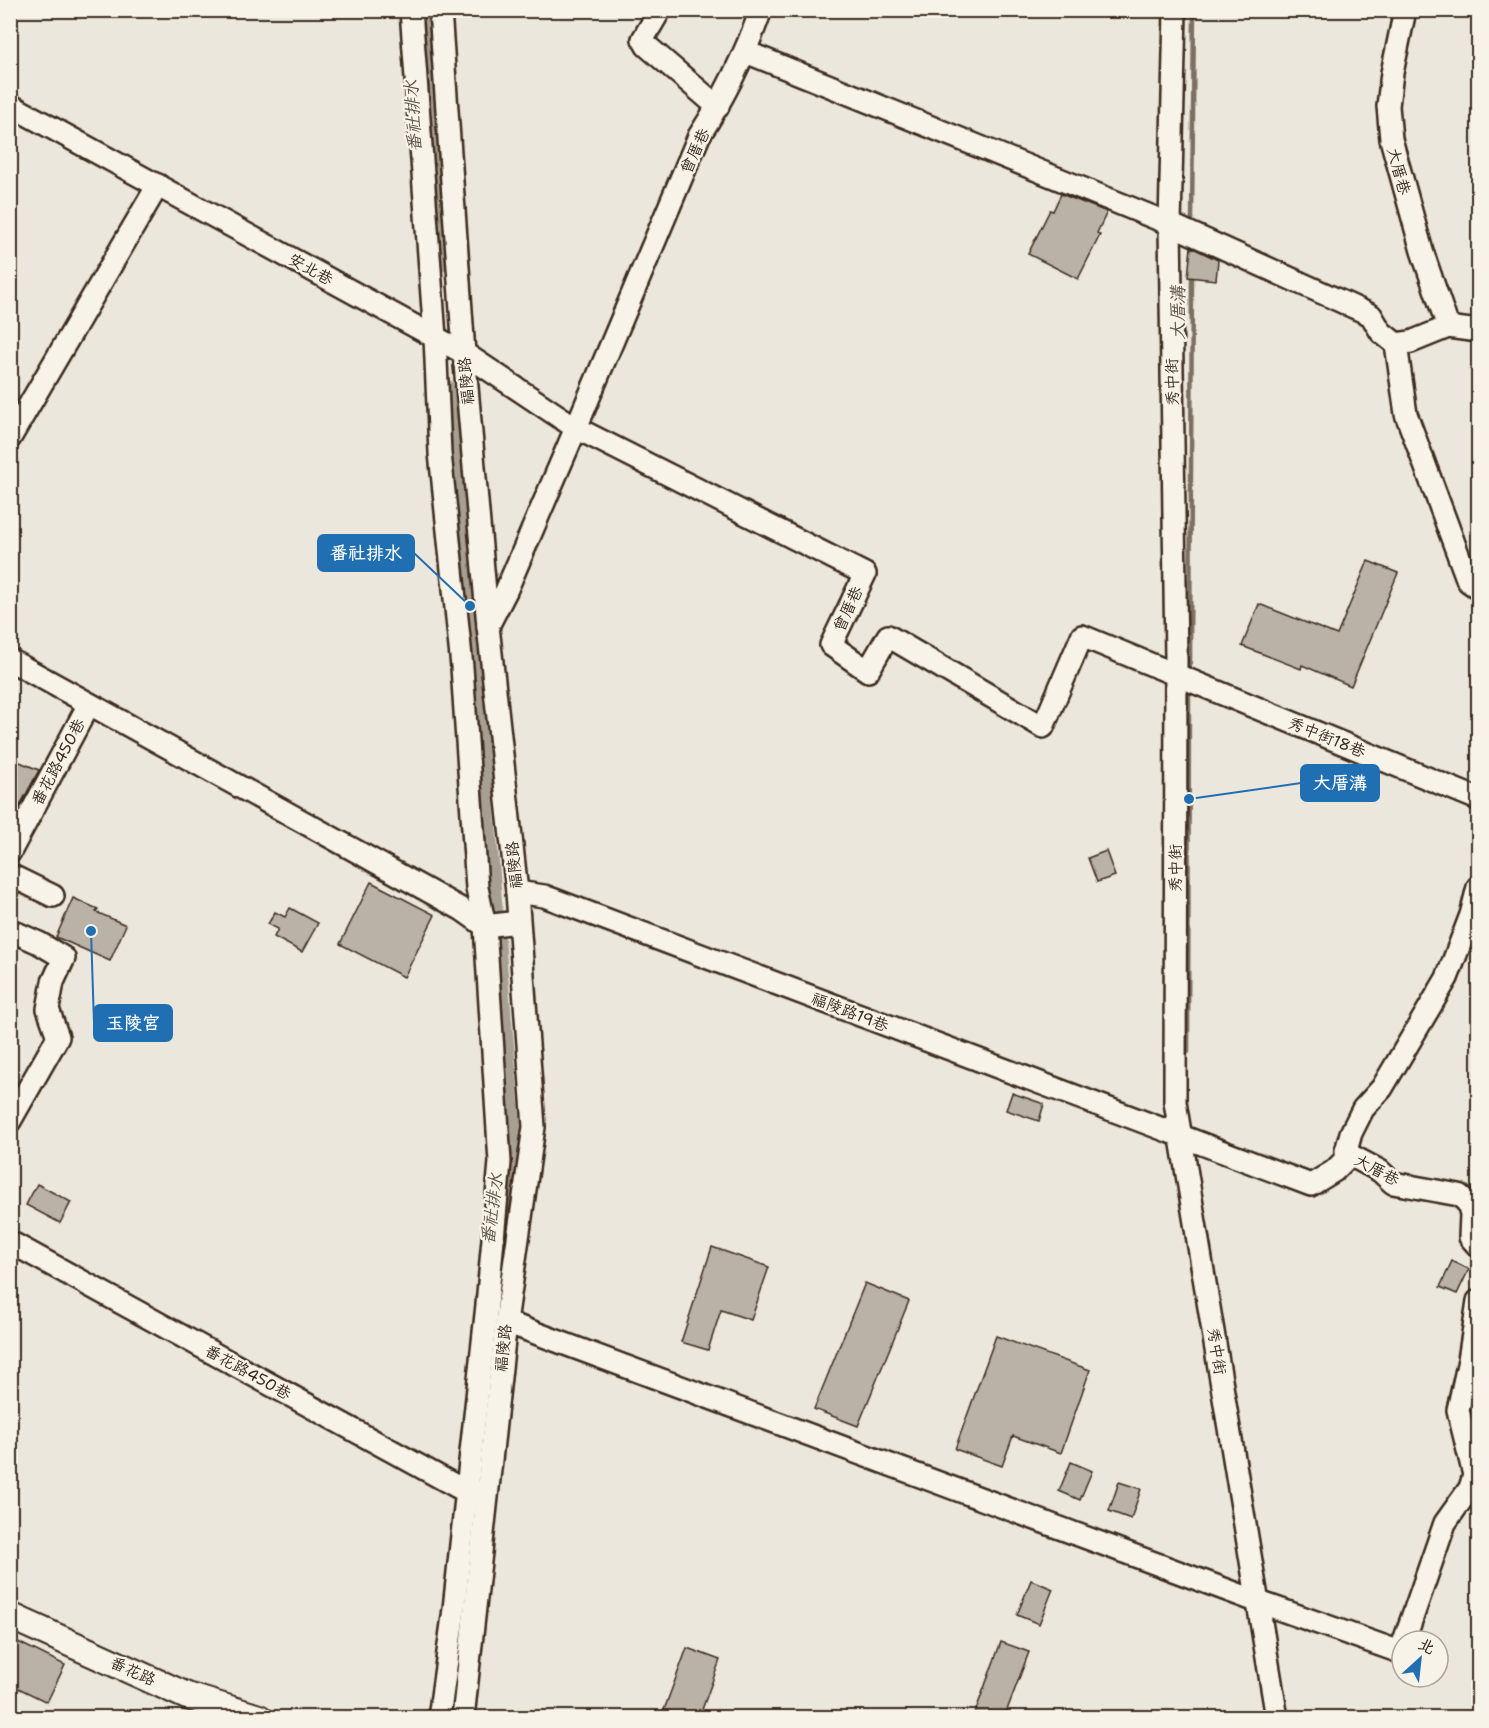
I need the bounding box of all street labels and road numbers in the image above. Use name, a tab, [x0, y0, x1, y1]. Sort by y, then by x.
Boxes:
street label: 曾厝巷	[675, 125, 715, 177]
street label: 大厝巷	[1383, 145, 1415, 197]
street label: 安北巷	[285, 248, 337, 290]
street label: 福陵路	[453, 356, 479, 406]
street label: 秀中街	[1161, 358, 1183, 406]
street label: 曾厝巷	[828, 583, 868, 635]
street label: 秀中街18巷	[1285, 712, 1369, 762]
street label: 番花路450巷	[26, 715, 90, 809]
street label: 福陵路	[501, 840, 527, 890]
street label: 秀中街	[1165, 844, 1186, 892]
street label: 福陵路19巷	[808, 988, 892, 1036]
street label: 大厝巷	[1351, 1149, 1403, 1191]
street label: 福陵路	[490, 1323, 516, 1373]
street label: 秀中街	[1203, 1326, 1231, 1376]
street label: 番花路450巷	[201, 1340, 295, 1404]
street label: 番花路	[107, 1652, 159, 1690]

